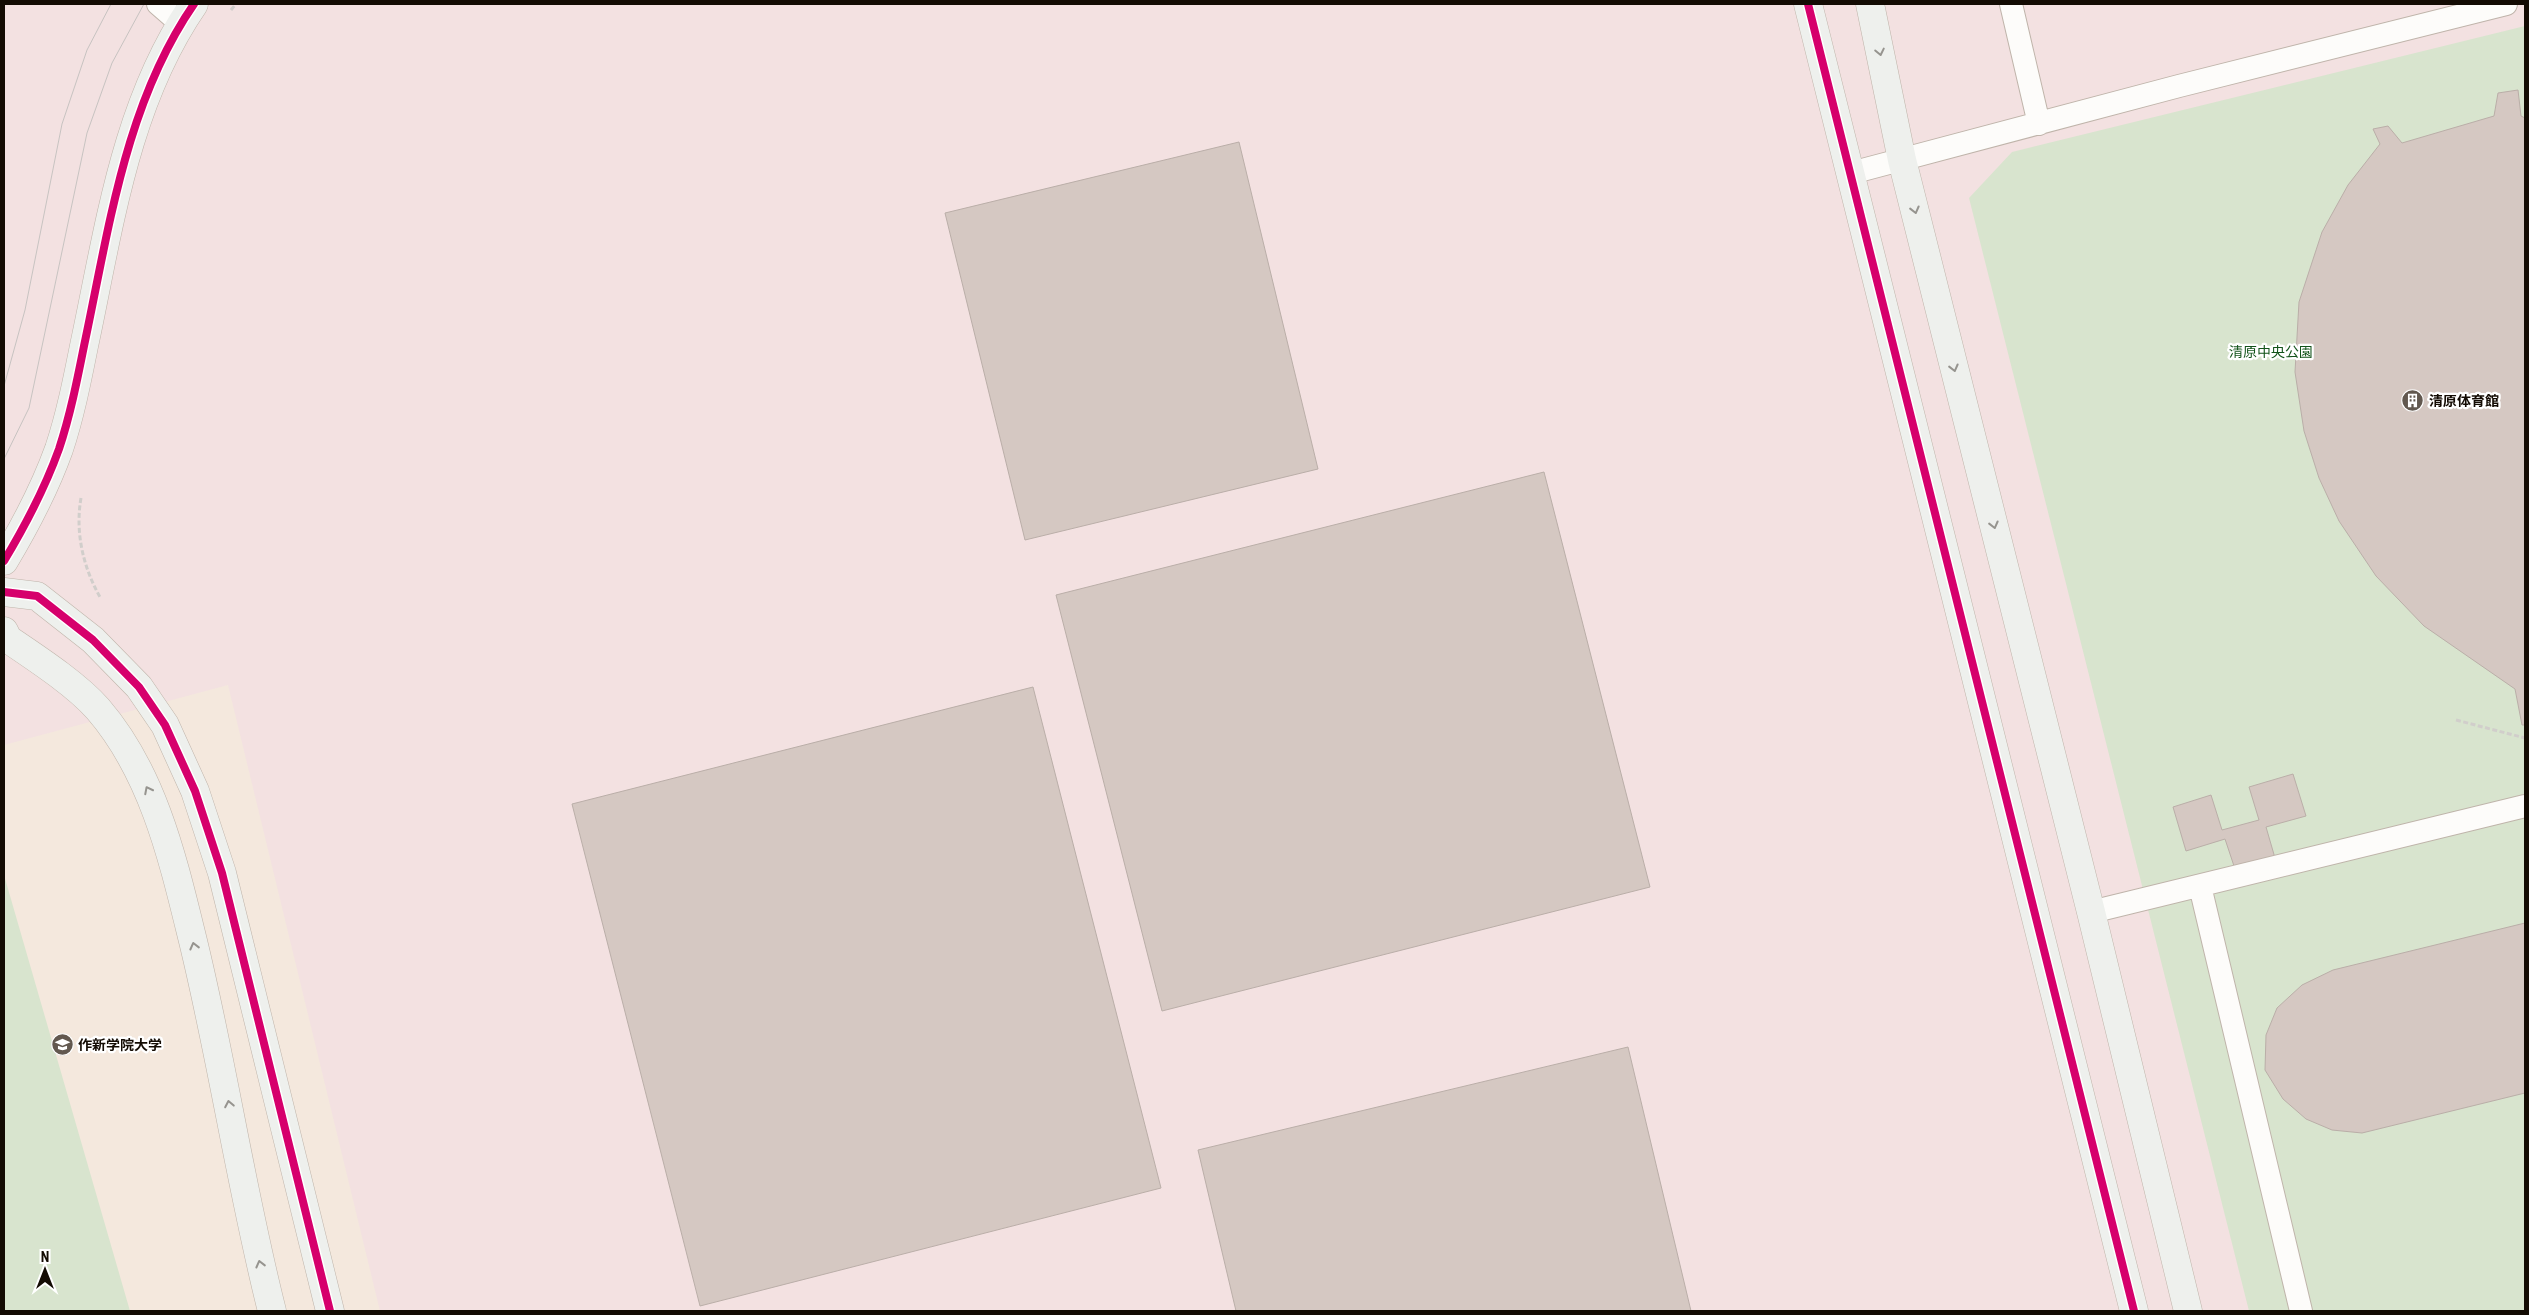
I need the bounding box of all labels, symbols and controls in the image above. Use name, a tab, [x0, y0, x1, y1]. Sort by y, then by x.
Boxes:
one-way arrow	[1874, 47, 1885, 56]
one-way arrow	[1909, 206, 1920, 215]
park label: 清原中央公園	[2229, 344, 2313, 360]
one-way arrow	[1948, 363, 1959, 372]
building icon: 清原体育館	[2401, 389, 2425, 413]
place label: 清原体育館	[2429, 393, 2499, 409]
one-way arrow	[1988, 521, 1999, 530]
one-way arrow	[144, 787, 154, 796]
one-way arrow	[189, 941, 200, 950]
school or university icon: 作新学院大学	[50, 1033, 74, 1057]
place label: 作新学院大学	[78, 1037, 162, 1053]
one-way arrow	[224, 1100, 234, 1109]
north arrow	[20, 1245, 70, 1295]
text: N	[41, 1249, 49, 1265]
one-way arrow	[255, 1259, 266, 1268]

